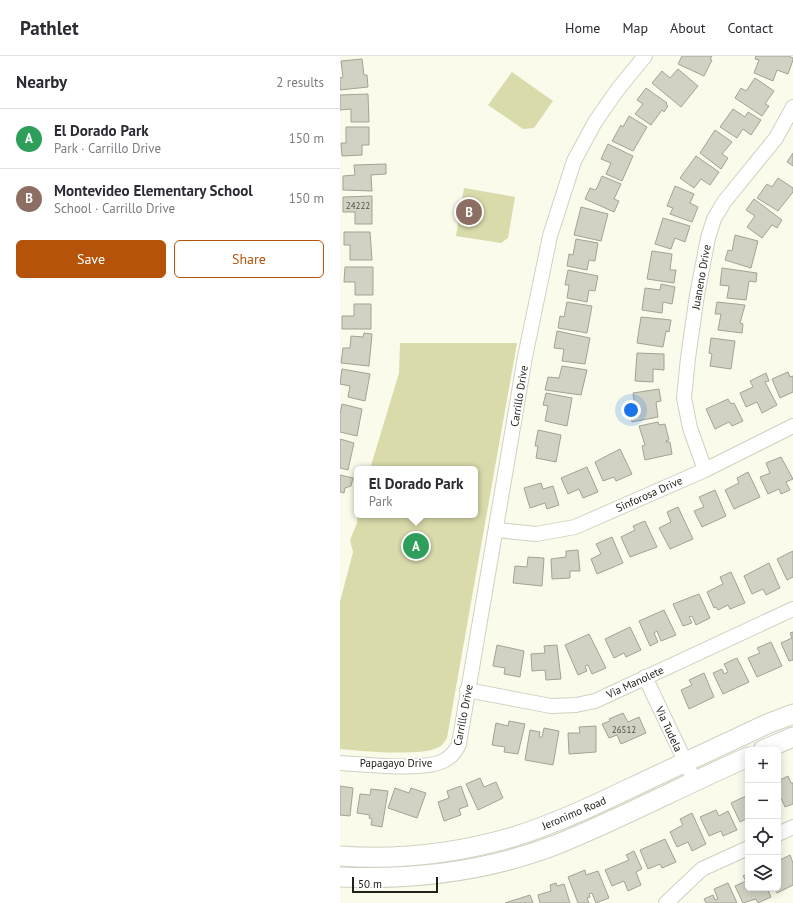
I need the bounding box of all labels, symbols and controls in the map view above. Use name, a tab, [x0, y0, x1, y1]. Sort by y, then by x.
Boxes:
text: Pathlet	[20, 16, 79, 40]
text: Home	[565, 19, 600, 37]
text: Map	[622, 19, 648, 37]
text: About	[670, 19, 706, 37]
text: Contact	[728, 19, 773, 37]
text: Nearby	[16, 71, 67, 93]
text: 2 results	[276, 74, 324, 91]
text: El Dorado Park	[54, 121, 149, 140]
text: A	[25, 130, 33, 147]
text: 150 m	[289, 130, 324, 147]
text: Park · Carrillo Drive	[54, 140, 161, 157]
text: Montevideo Elementary School	[54, 181, 253, 200]
text: B	[25, 190, 33, 207]
text: 150 m	[289, 190, 324, 207]
pin: B	[456, 197, 482, 227]
text: School · Carrillo Drive	[54, 200, 175, 217]
house number: 24222	[346, 200, 370, 211]
button: Save	[16, 240, 166, 278]
button: Share	[174, 240, 324, 278]
street label: Juaneno Drive	[688, 243, 714, 312]
street label: Carrillo Drive	[507, 364, 531, 428]
your location	[621, 400, 641, 420]
popup	[354, 466, 478, 518]
street label: Sinforosa Drive	[614, 473, 685, 515]
text: El Dorado Park	[369, 474, 463, 493]
text: Park	[369, 493, 393, 510]
pin: A	[403, 531, 429, 561]
street label: Via Manolete	[603, 662, 666, 702]
street label: Carrillo Drive	[450, 683, 476, 747]
street label: Via Tudela	[652, 703, 686, 754]
house number: 26512	[612, 724, 636, 735]
map controls	[745, 747, 781, 891]
button: +	[745, 747, 781, 783]
street label: Papagayo Drive	[360, 756, 433, 770]
button: −	[745, 783, 781, 819]
street label: Jeronimo Road	[539, 793, 608, 833]
button: locate	[745, 819, 781, 855]
button: layers	[745, 855, 781, 891]
scale bar	[352, 875, 438, 894]
text: 50 m	[358, 877, 382, 891]

